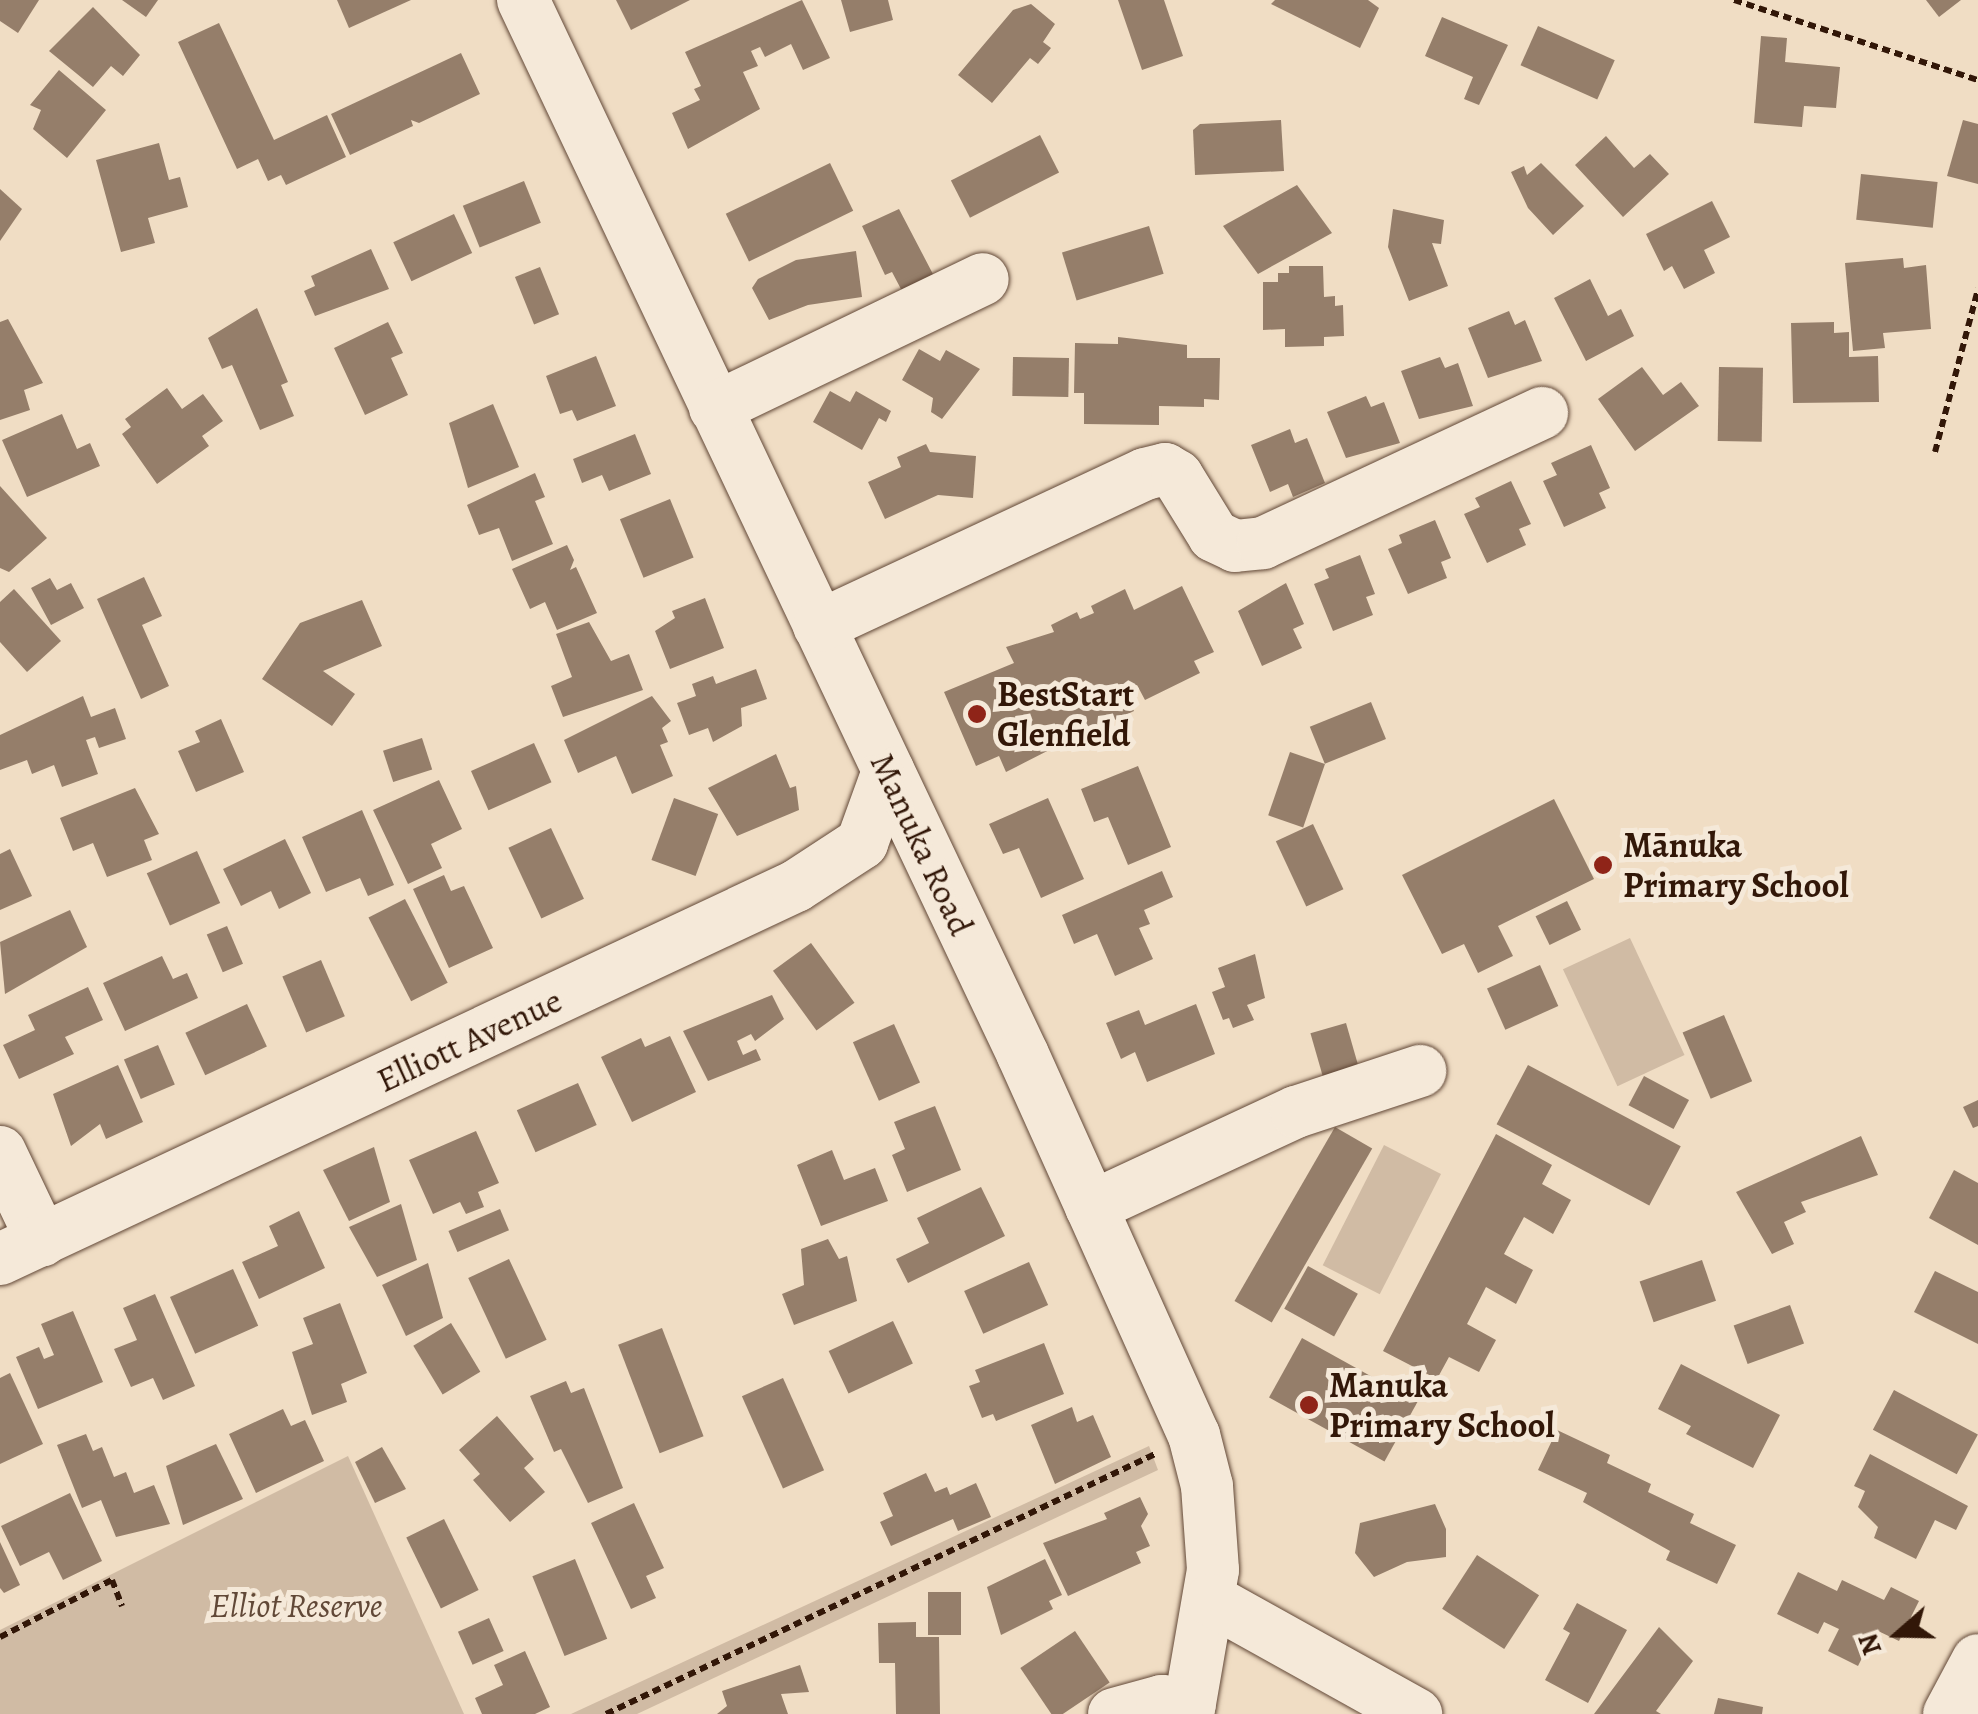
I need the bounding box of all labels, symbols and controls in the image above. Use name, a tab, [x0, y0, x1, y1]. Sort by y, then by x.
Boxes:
place label: BestStart Glenfield	[997, 673, 1134, 755]
marker: BestStart Glenfield	[966, 703, 988, 725]
street label: Manuka Road	[861, 746, 983, 942]
place label: Mānuka Primary School	[1623, 824, 1849, 906]
marker: Mānuka Primary School	[1592, 854, 1614, 876]
street label: Elliott Avenue	[370, 979, 568, 1101]
place label: Manuka Primary School	[1329, 1364, 1555, 1446]
marker: Manuka Primary School	[1298, 1394, 1320, 1416]
park label: Elliot Reserve	[210, 1584, 382, 1626]
north arrow	[1848, 1584, 1948, 1684]
text: N	[1848, 1628, 1891, 1660]

